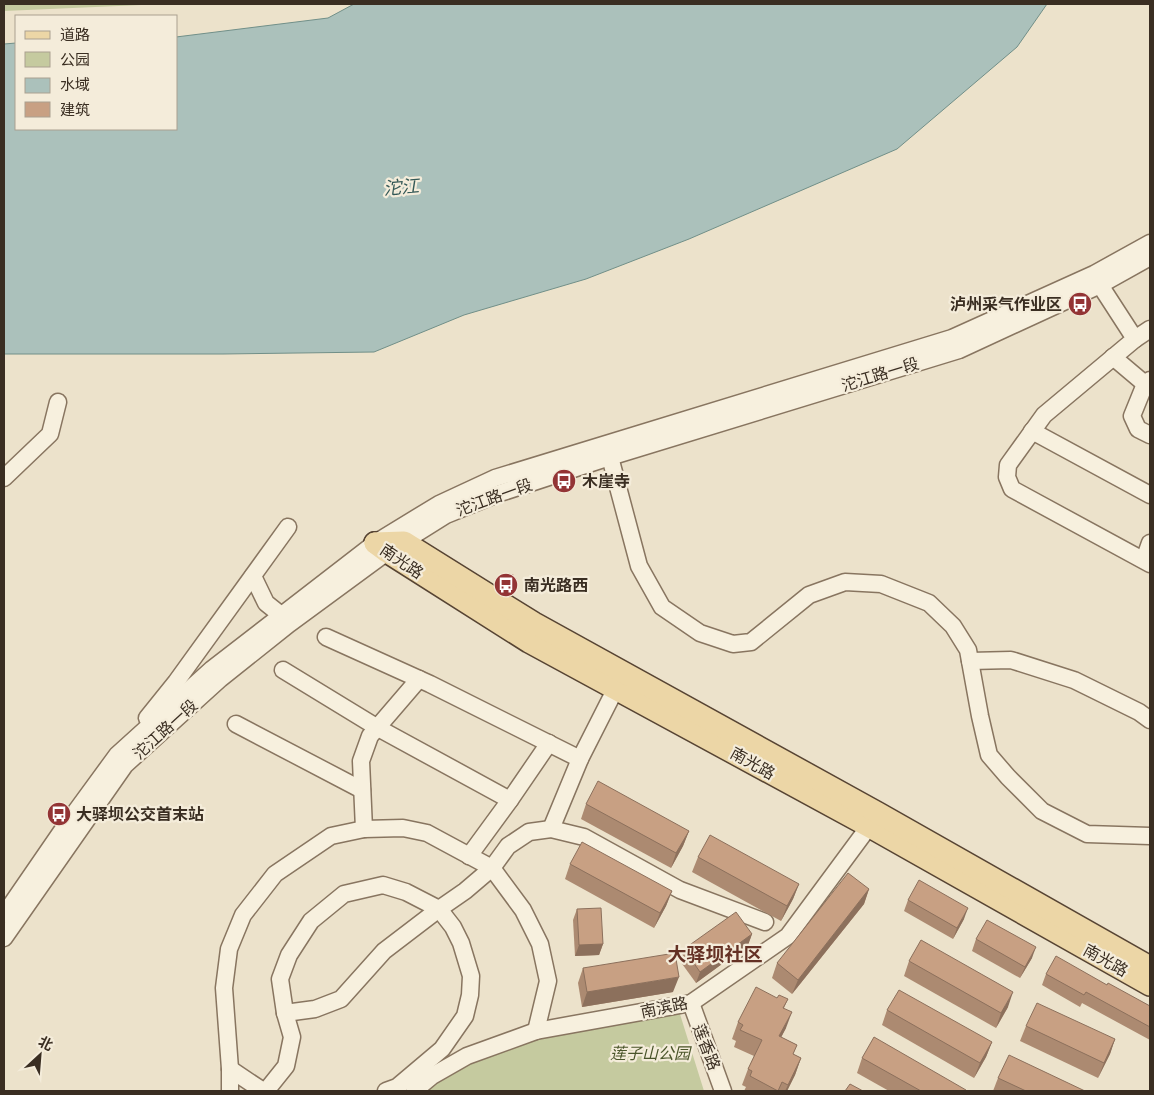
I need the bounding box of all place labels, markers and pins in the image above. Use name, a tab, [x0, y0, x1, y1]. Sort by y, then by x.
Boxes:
bus stop icon: 泸州采气作业区	[1067, 291, 1093, 317]
place label: 泸州采气作业区	[950, 294, 1062, 314]
bus stop icon: 木崖寺	[551, 468, 577, 494]
place label: 木崖寺	[582, 471, 630, 491]
bus stop icon: 南光路西	[493, 572, 519, 598]
place label: 南光路西	[524, 575, 588, 595]
bus stop icon: 大驿坝公交首末站	[46, 801, 72, 827]
place label: 大驿坝公交首末站	[76, 804, 204, 824]

